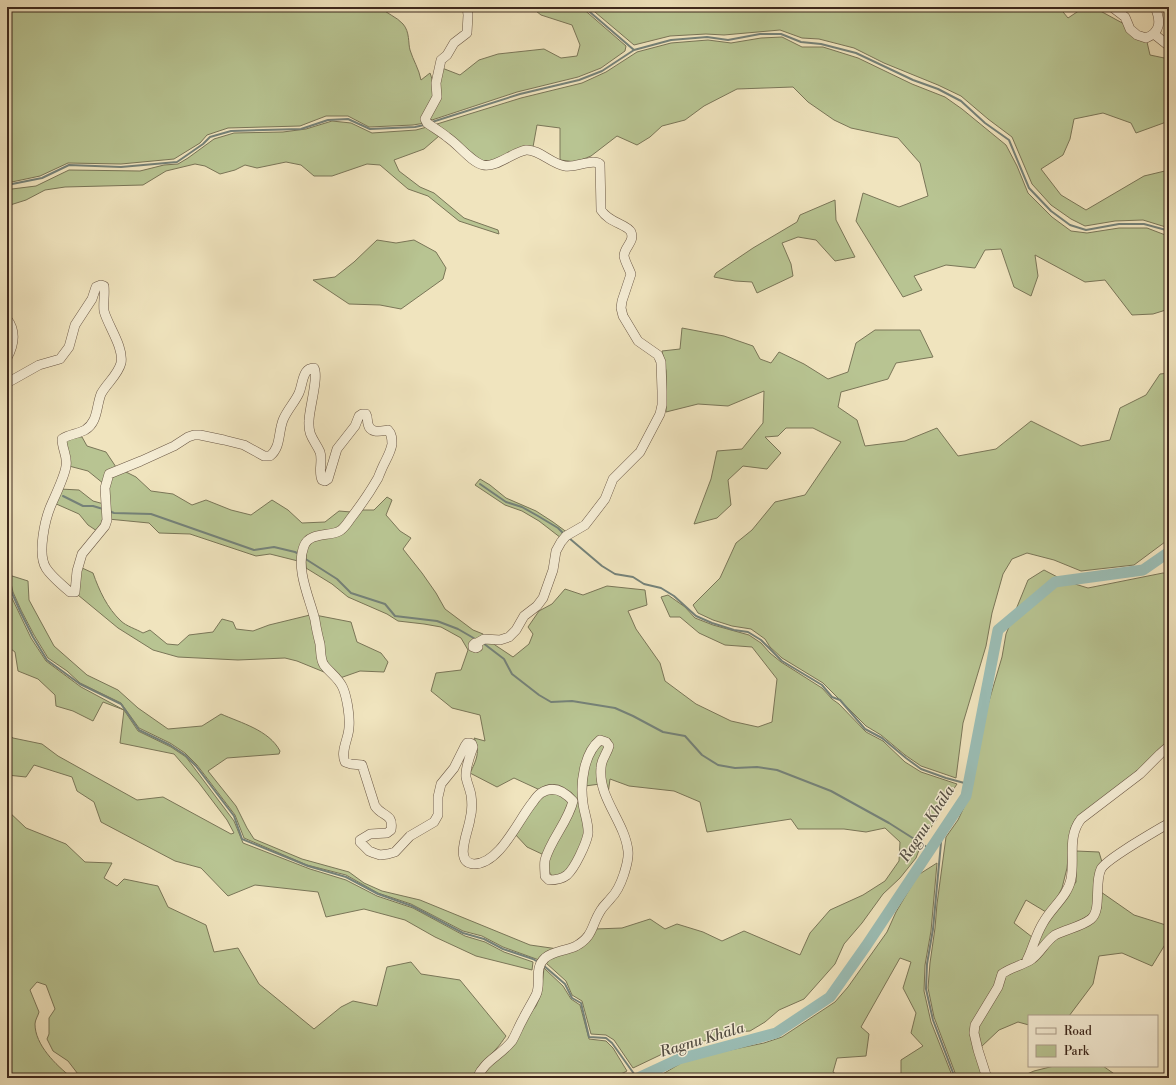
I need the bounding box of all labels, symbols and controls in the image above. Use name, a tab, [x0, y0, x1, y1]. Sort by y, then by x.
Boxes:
water label: Ragnu Khāla	[895, 782, 959, 867]
legend	[1028, 1015, 1158, 1067]
water label: Ragnu Khāla	[656, 1018, 747, 1062]
text: Road	[1064, 1024, 1092, 1039]
text: Park	[1064, 1044, 1090, 1059]

